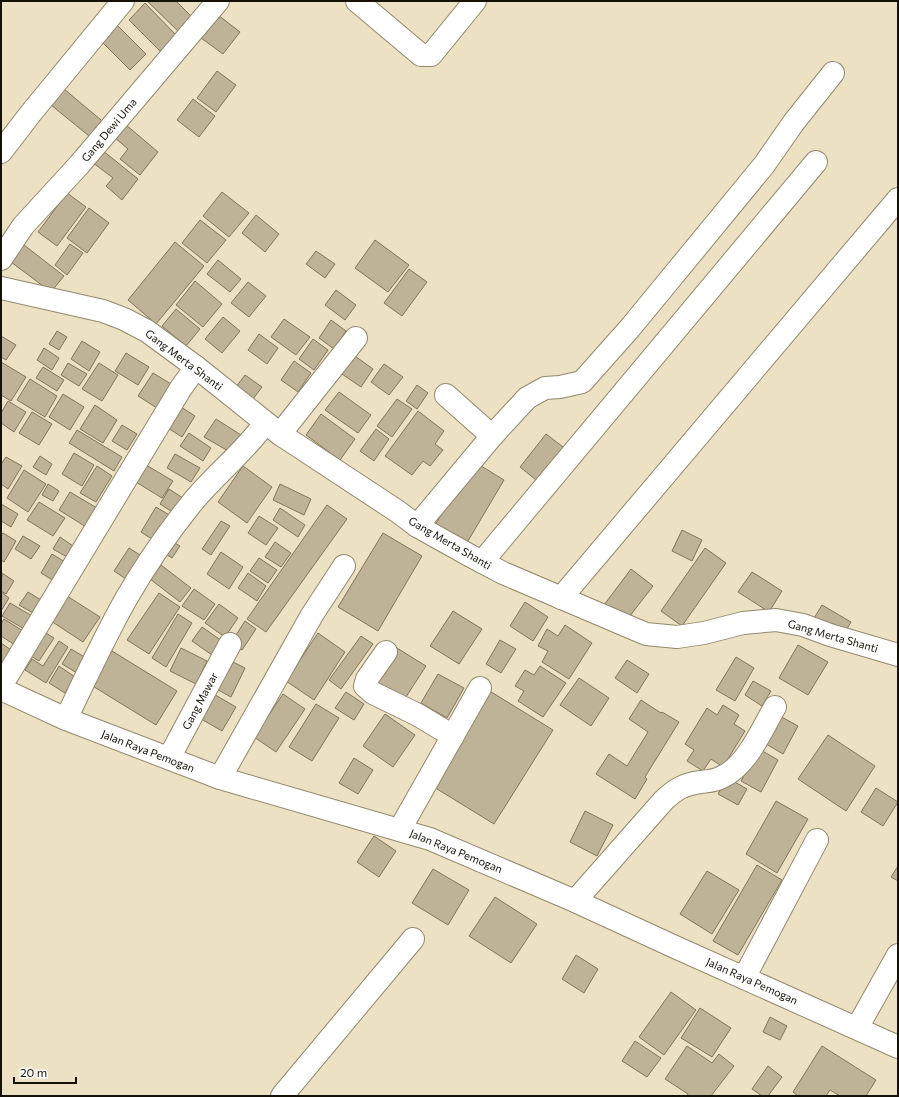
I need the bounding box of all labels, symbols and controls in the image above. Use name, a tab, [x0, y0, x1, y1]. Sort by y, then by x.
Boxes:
street label: Gang Dewi Uma	[78, 95, 139, 164]
street label: Gang Merta Shanti	[143, 326, 226, 393]
street label: Gang Merta Shanti	[407, 514, 494, 572]
street label: Gang Merta Shanti	[786, 616, 880, 655]
street label: Gang Mawar	[179, 669, 220, 732]
street label: Jalan Raya Pemogan	[99, 727, 197, 775]
street label: Jalan Raya Pemogan	[408, 826, 504, 876]
street label: Jalan Raya Pemogan	[704, 954, 800, 1008]
scale bar	[14, 1059, 76, 1085]
text: 20 m	[20, 1065, 47, 1079]

